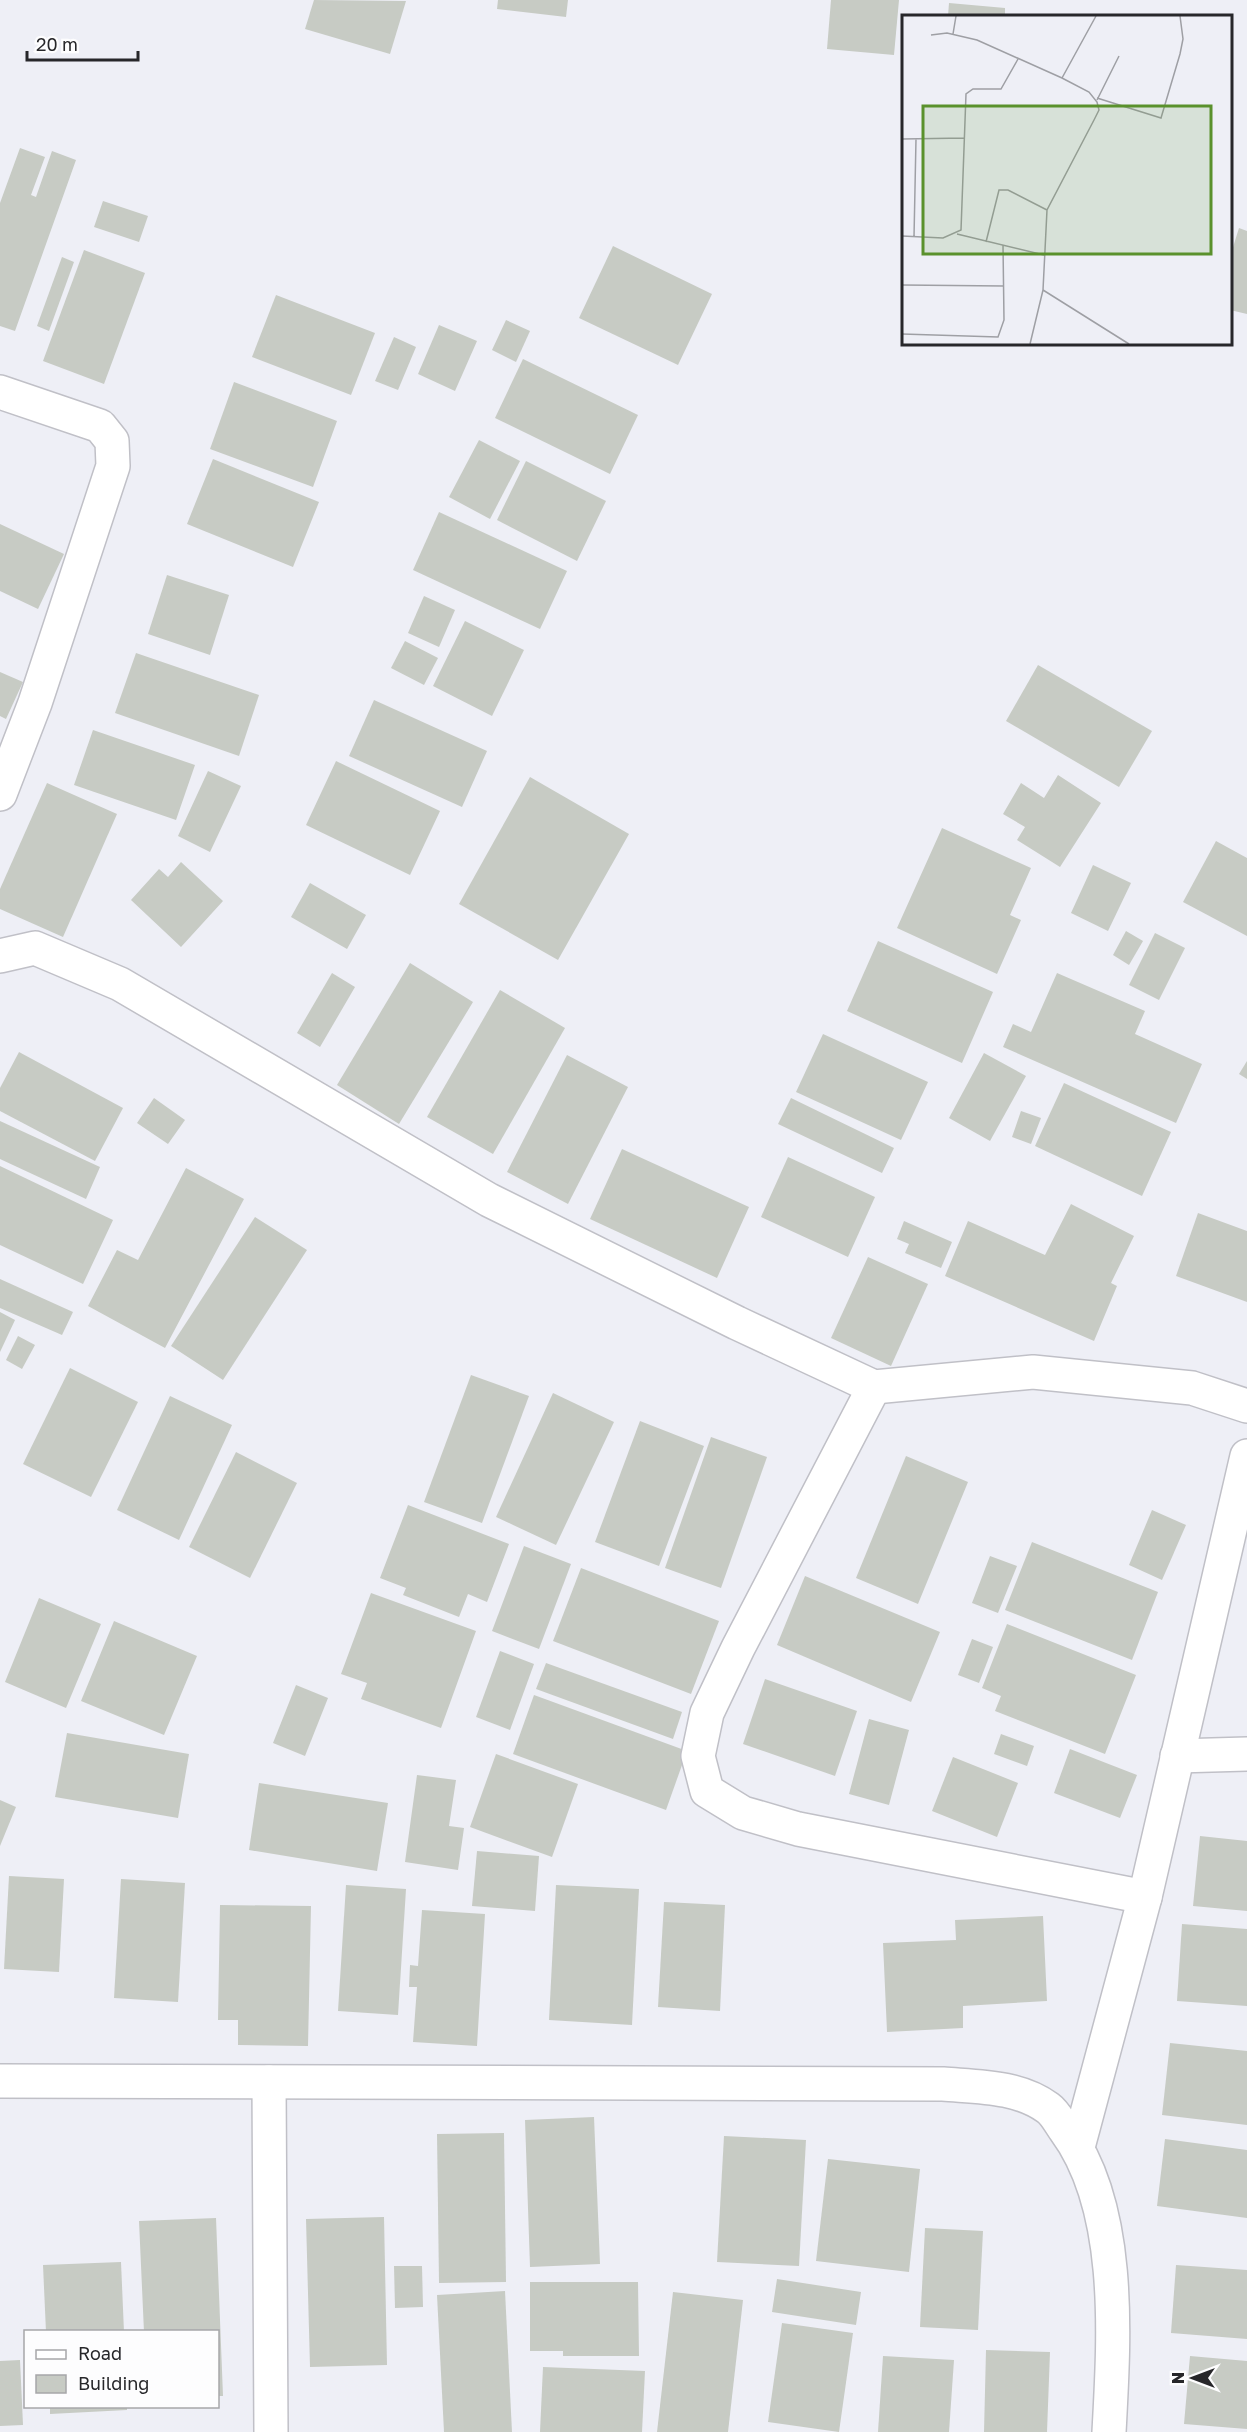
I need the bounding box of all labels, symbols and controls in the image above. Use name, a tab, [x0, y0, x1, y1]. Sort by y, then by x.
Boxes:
inset map	[902, 15, 1232, 345]
scale bar	[27, 24, 138, 62]
text: 20 m	[36, 33, 78, 55]
legend	[24, 2330, 219, 2408]
text: Road	[78, 2342, 122, 2364]
north arrow	[1163, 2348, 1223, 2408]
text: Building	[78, 2372, 149, 2394]
text: N	[1168, 2372, 1188, 2384]

